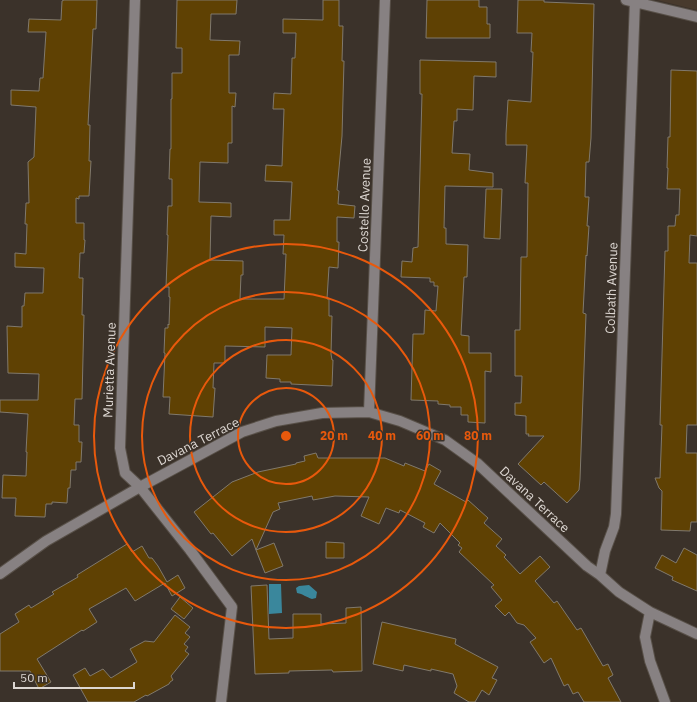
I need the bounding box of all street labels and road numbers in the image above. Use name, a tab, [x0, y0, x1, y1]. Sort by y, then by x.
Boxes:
street label: Costello Avenue	[354, 158, 375, 252]
street label: Colbath Avenue	[601, 242, 622, 334]
street label: Murietta Avenue	[99, 322, 120, 418]
street label: Davana Terrace	[154, 413, 242, 469]
street label: Davana Terrace	[496, 462, 573, 536]

